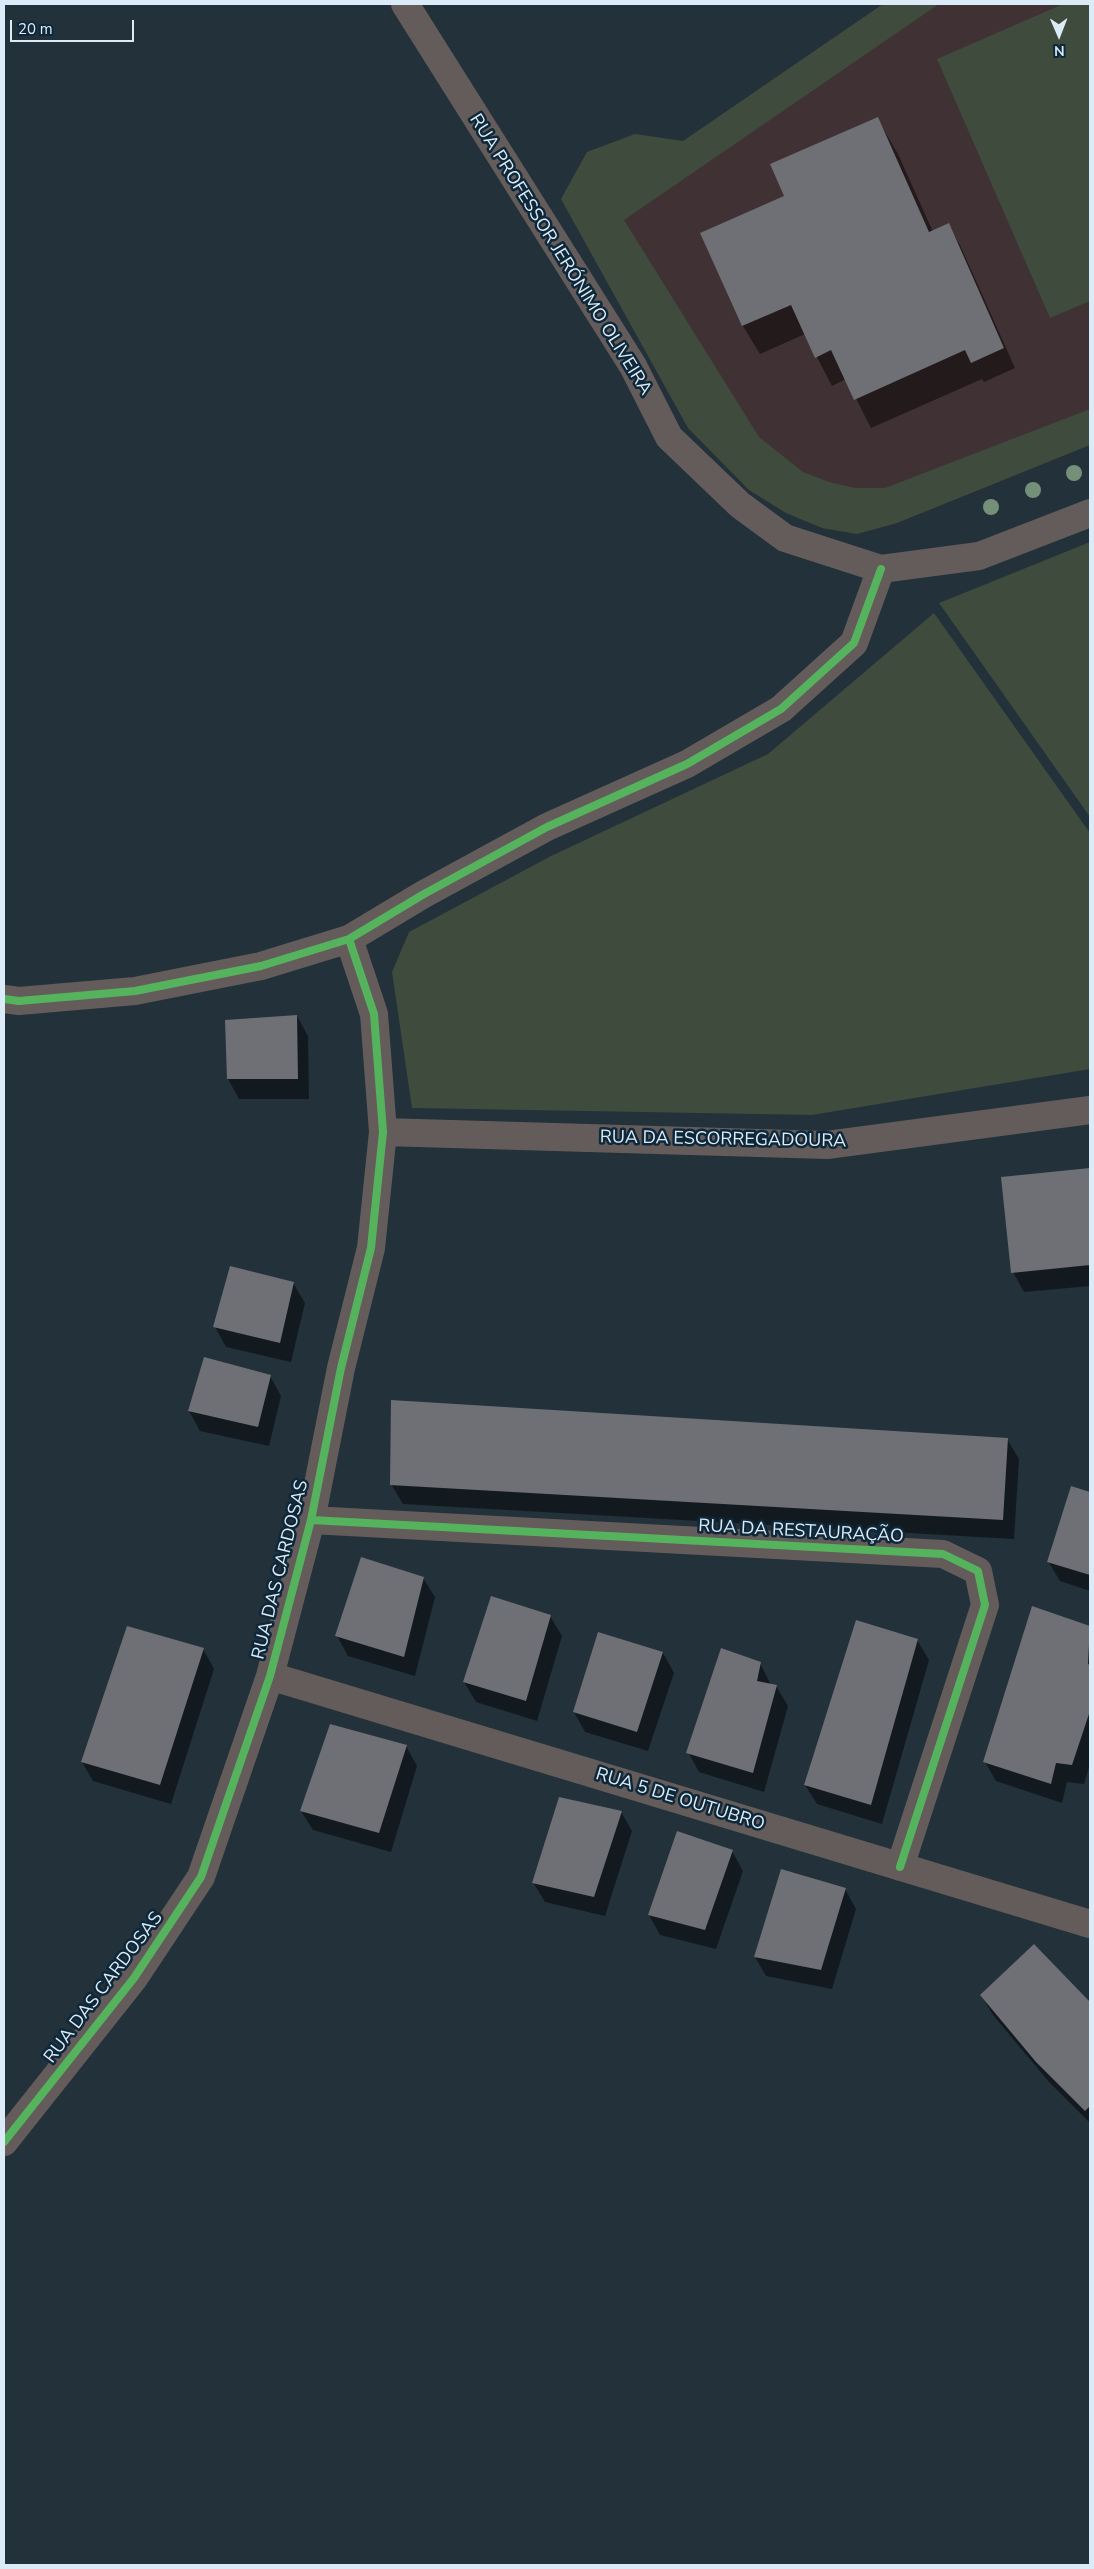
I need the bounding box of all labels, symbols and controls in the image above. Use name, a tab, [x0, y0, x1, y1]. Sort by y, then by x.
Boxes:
scale bar	[12, 10, 136, 42]
north arrow	[1034, 10, 1084, 60]
text: 20 m	[18, 19, 53, 39]
text: N	[1054, 41, 1065, 60]
street label: RUA PROFESSOR JERÓNIMO OLIVEIRA	[464, 111, 656, 399]
street label: RUA DA ESCORREGADOURA	[600, 1127, 846, 1153]
street label: RUA DAS CARDOSAS	[248, 1478, 314, 1662]
street label: RUA DA RESTAURAÇÃO	[698, 1516, 904, 1548]
street label: RUA 5 DE OUTUBRO	[593, 1764, 767, 1836]
street label: RUA DAS CARDOSAS	[40, 1908, 168, 2068]

